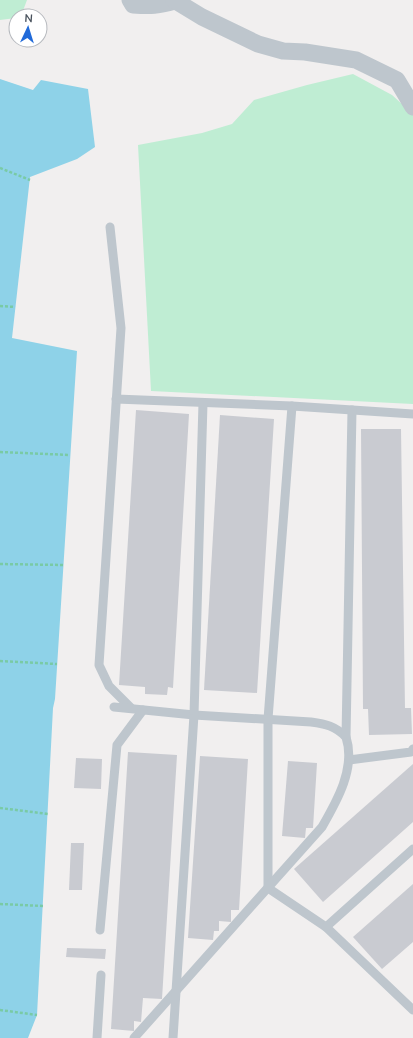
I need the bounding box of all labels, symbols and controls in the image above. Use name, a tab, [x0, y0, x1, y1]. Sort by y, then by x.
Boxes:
north arrow	[8, 8, 48, 48]
text: N	[24, 11, 33, 25]

